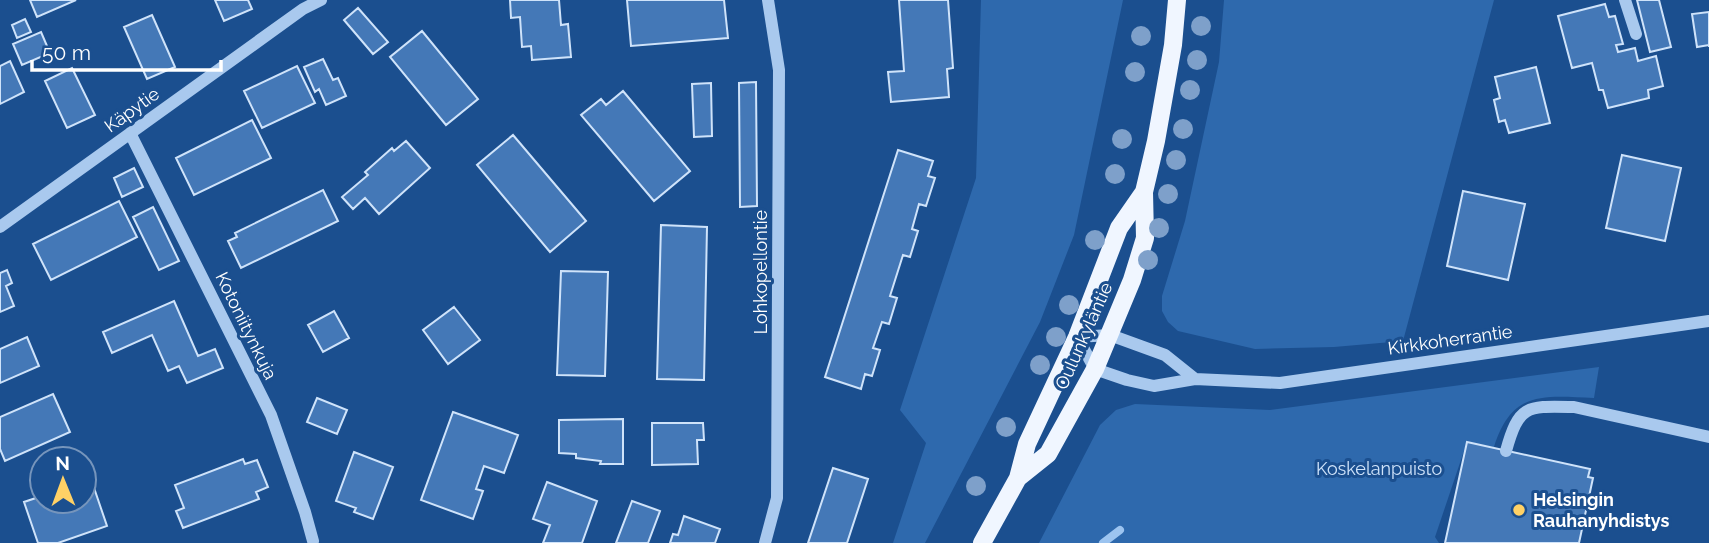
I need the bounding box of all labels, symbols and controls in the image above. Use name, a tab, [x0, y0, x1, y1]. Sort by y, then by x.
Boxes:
scale bar	[32, 28, 220, 72]
text: 50 m	[42, 40, 91, 65]
street label: Käpytie	[100, 82, 163, 136]
street label: Lohkopellontie	[750, 209, 771, 334]
street label: Kotoniitynkuja	[211, 269, 282, 383]
street label: Oulunkyläntie	[1051, 279, 1117, 393]
street label: Kirkkoherrantie	[1386, 320, 1514, 359]
north arrow	[28, 445, 98, 515]
text: N	[55, 452, 70, 474]
park label: Koskelanpuisto	[1316, 458, 1442, 479]
place label: Helsingin Rauhanyhdistys	[1533, 489, 1670, 531]
marker: Helsingin Rauhanyhdistys	[1511, 502, 1527, 518]

